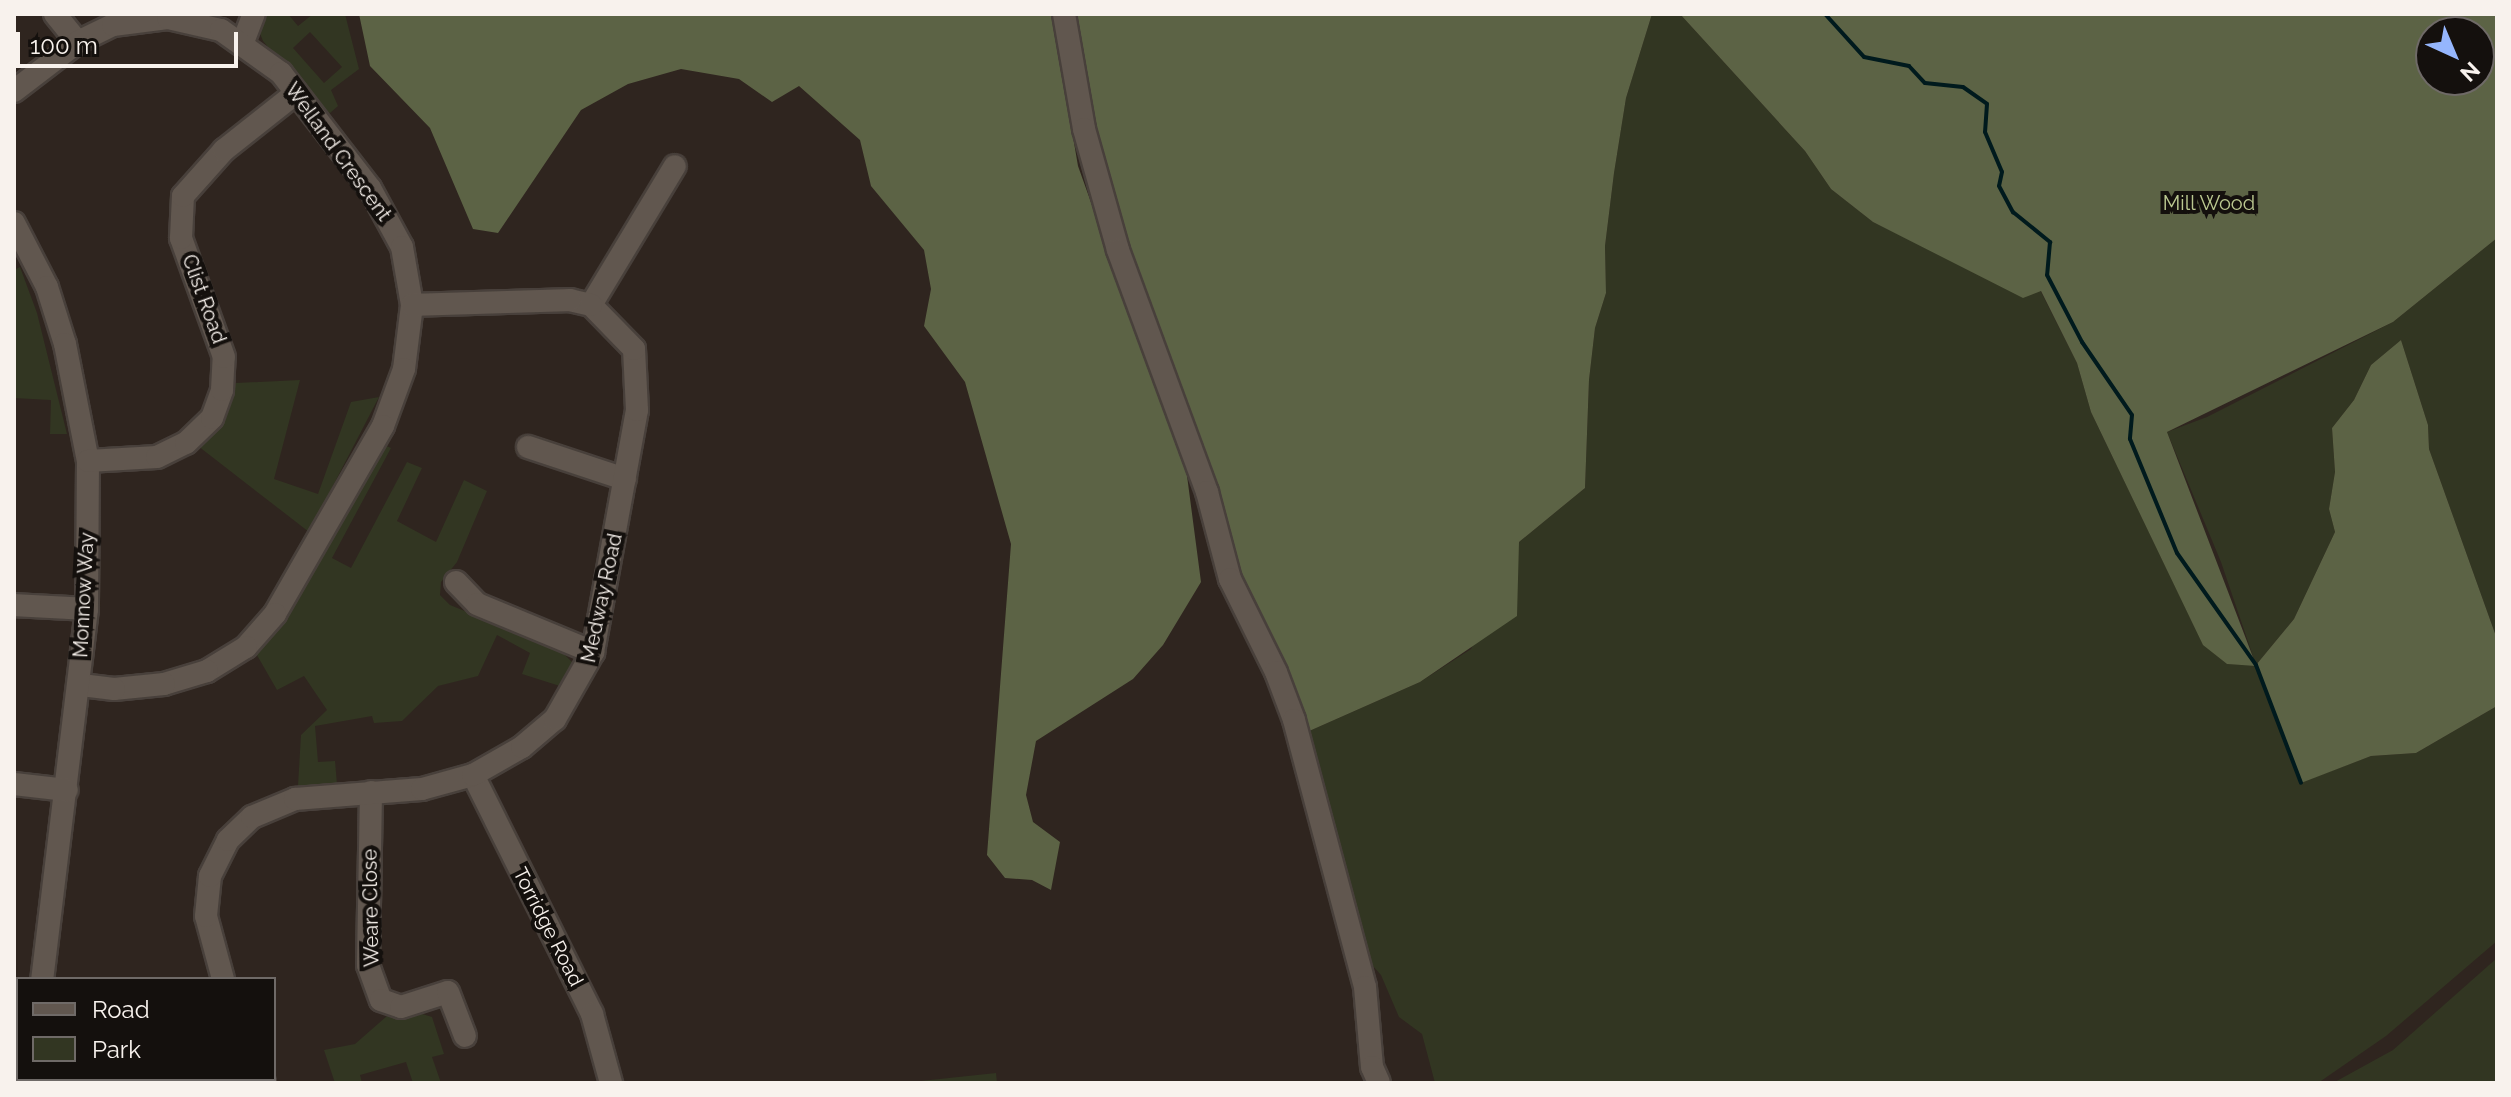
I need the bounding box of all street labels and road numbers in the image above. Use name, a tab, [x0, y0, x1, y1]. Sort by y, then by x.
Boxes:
street label: Welland Crescent	[280, 78, 396, 226]
street label: Clist Road	[177, 251, 231, 347]
street label: Monnow Way	[69, 531, 99, 659]
street label: Medway Road	[577, 531, 627, 665]
street label: Weare Close	[358, 849, 384, 967]
street label: Torridge Road	[508, 864, 588, 990]

